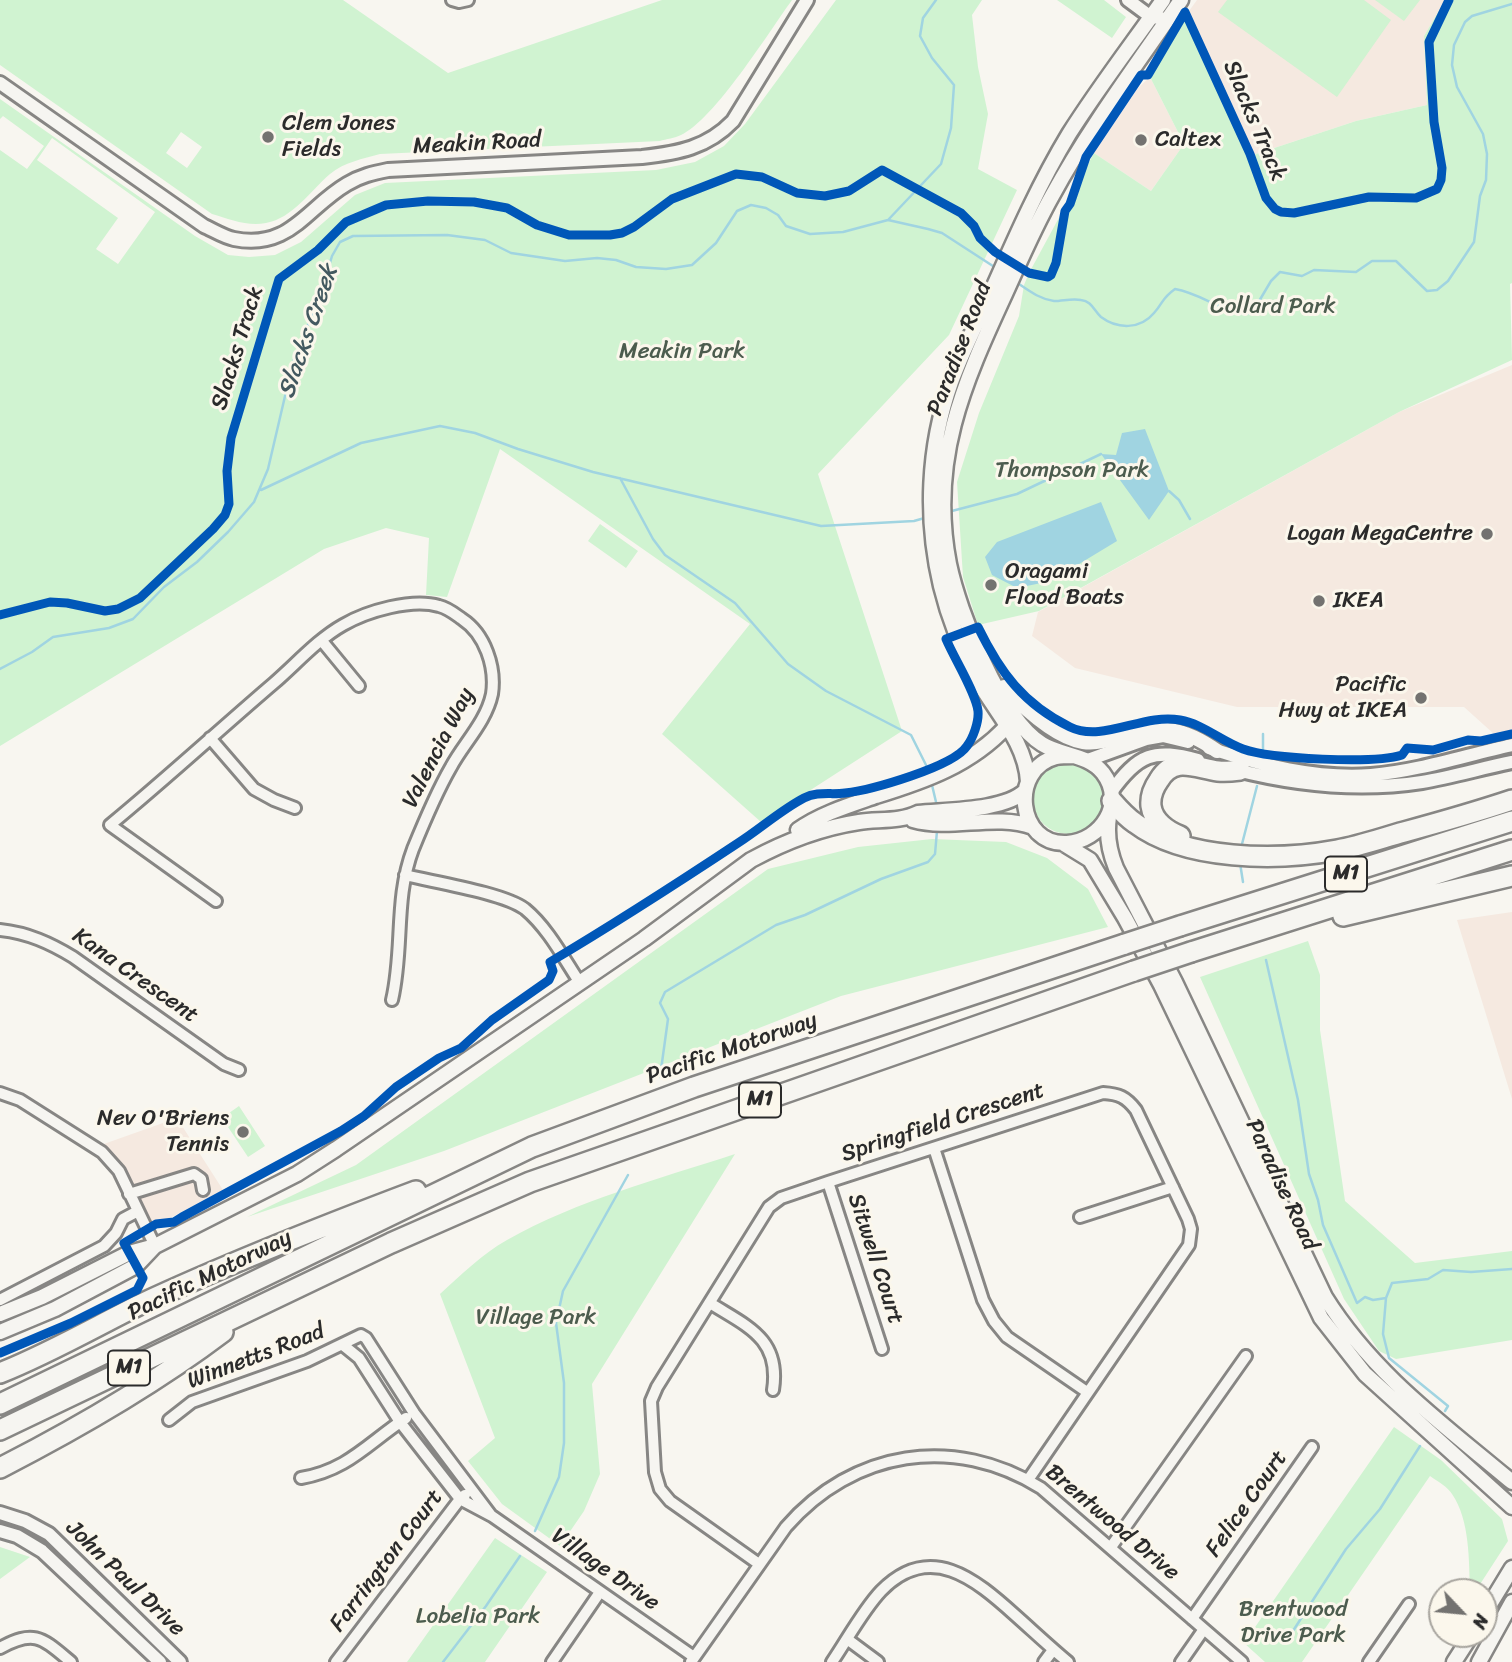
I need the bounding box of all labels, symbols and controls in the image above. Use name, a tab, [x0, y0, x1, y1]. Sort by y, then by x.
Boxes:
street label: Slacks Track	[1216, 57, 1292, 185]
place label: Clem Jones Fields	[282, 110, 396, 164]
place label: Caltex	[1155, 126, 1221, 154]
street label: Meakin Road	[412, 127, 542, 161]
marker: Clem Jones Fields	[260, 129, 276, 145]
marker: Caltex	[1133, 132, 1149, 148]
water label: Slacks Creek	[273, 262, 345, 402]
street label: Paradise Road	[922, 278, 998, 420]
street label: Slacks Track	[206, 283, 270, 413]
park label: Collard Park	[1210, 293, 1336, 321]
park label: Meakin Park	[619, 338, 745, 366]
park label: Thompson Park	[995, 457, 1149, 485]
place label: Logan MegaCentre	[1287, 520, 1473, 548]
marker: Logan MegaCentre	[1479, 526, 1495, 542]
place label: Oragami Flood Boats	[1005, 558, 1124, 612]
marker: Oragami Flood Boats	[983, 577, 999, 593]
place label: IKEA	[1333, 587, 1384, 615]
marker: IKEA	[1311, 593, 1327, 609]
place label: Pacific Hwy at IKEA	[1279, 671, 1407, 725]
street label: Valencia Way	[397, 683, 481, 813]
marker: Pacific Hwy at IKEA	[1413, 690, 1429, 706]
road number: M1	[1325, 856, 1367, 892]
street label: Kana Crescent	[67, 922, 203, 1030]
street label: Pacific Motorway	[643, 1007, 821, 1091]
street label: Springfield Crescent	[838, 1077, 1048, 1169]
road number: M1	[739, 1082, 781, 1118]
place label: Nev O'Briens Tennis	[97, 1105, 229, 1159]
street label: Paradise Road	[1239, 1115, 1323, 1255]
marker: Nev O'Briens Tennis	[235, 1124, 251, 1140]
street label: Sitwell Court	[841, 1190, 909, 1328]
street label: Pacific Motorway	[124, 1224, 296, 1328]
park label: Village Park	[476, 1304, 596, 1332]
street label: Winnetts Road	[184, 1318, 328, 1396]
road number: M1	[108, 1350, 150, 1386]
street label: Felice Court	[1200, 1445, 1294, 1563]
street label: Brentwood Drive	[1039, 1459, 1185, 1587]
street label: Farrington Court	[324, 1484, 450, 1638]
street label: John Paul Drive	[60, 1515, 190, 1643]
street label: Village Drive	[546, 1523, 664, 1617]
north arrow	[1428, 1578, 1498, 1648]
park label: Brentwood Drive Park	[1239, 1596, 1347, 1650]
park label: Lobelia Park	[416, 1603, 540, 1631]
text: N	[1463, 1608, 1498, 1635]

